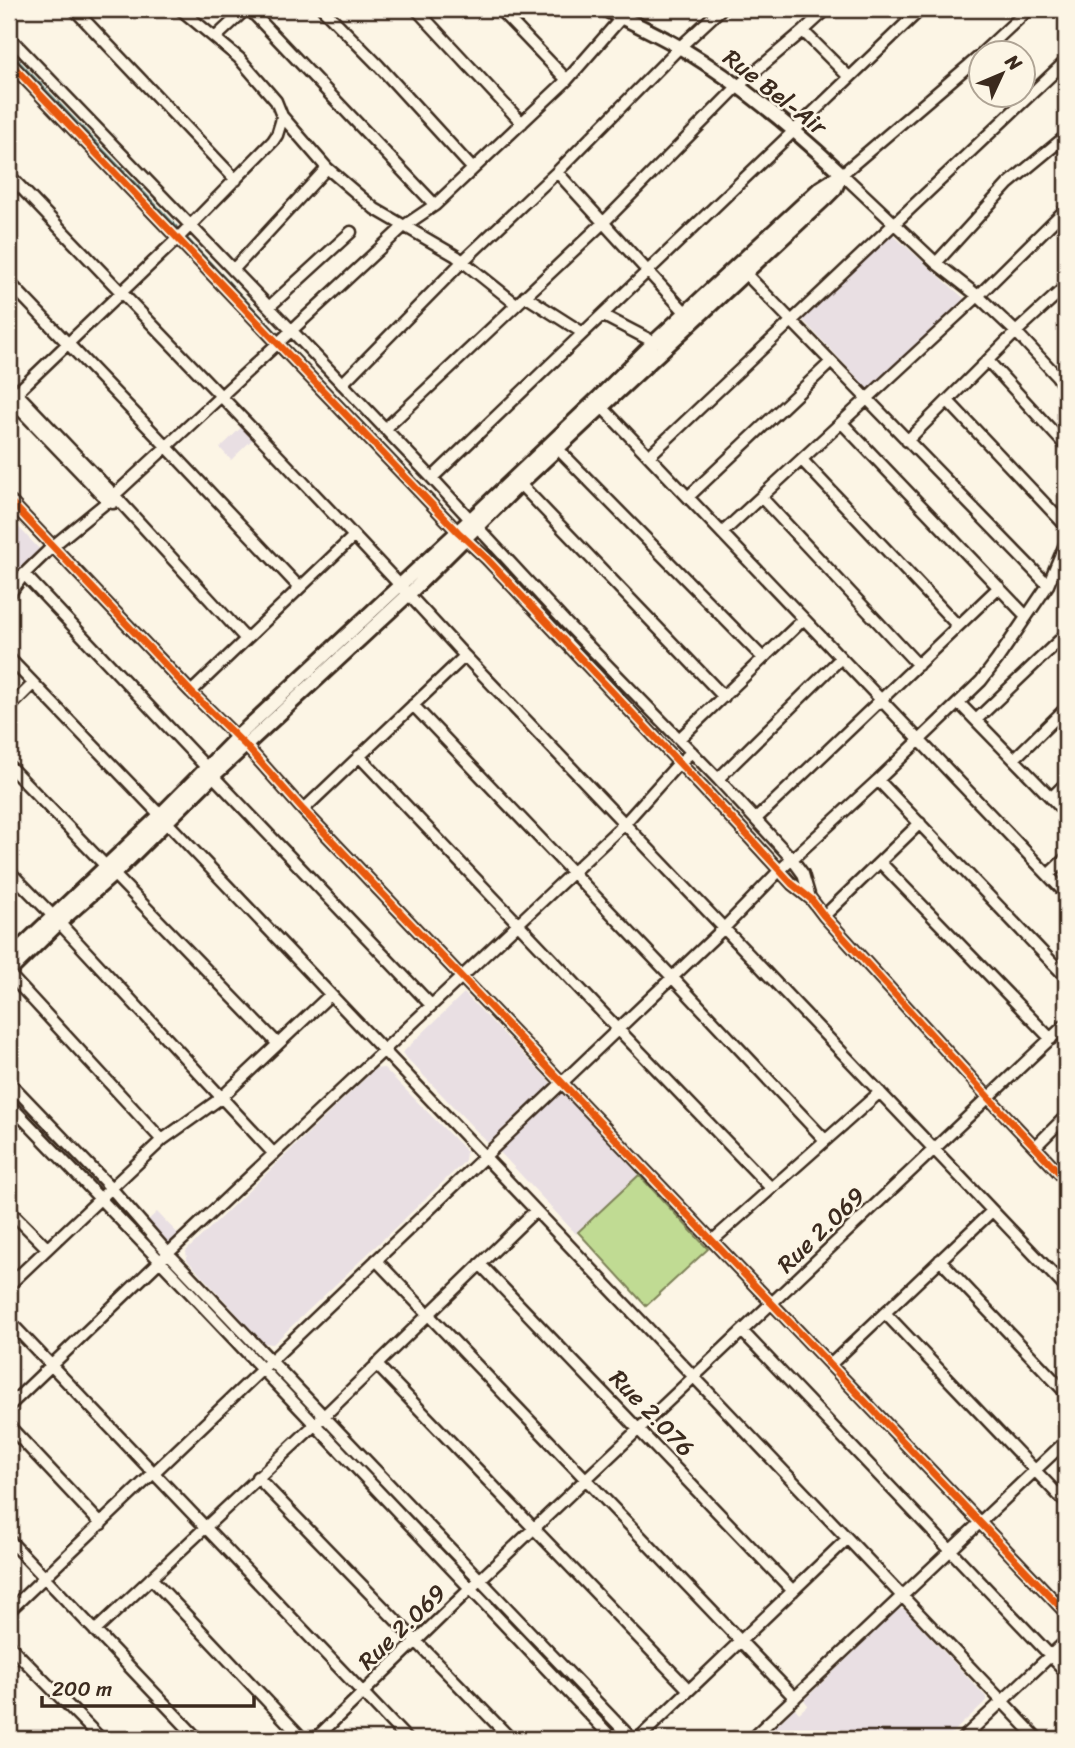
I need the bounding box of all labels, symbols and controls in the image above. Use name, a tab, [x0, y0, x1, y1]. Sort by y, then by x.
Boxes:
street label: Rue Bel-Air	[714, 38, 838, 148]
north arrow	[967, 38, 1036, 108]
text: N	[997, 46, 1031, 79]
street label: Rue 2.069	[767, 1176, 875, 1284]
street label: Rue 2.076	[599, 1359, 705, 1467]
street label: Rue 2.069	[348, 1573, 456, 1681]
scale bar	[42, 1664, 254, 1708]
text: 200 m	[52, 1670, 112, 1708]

